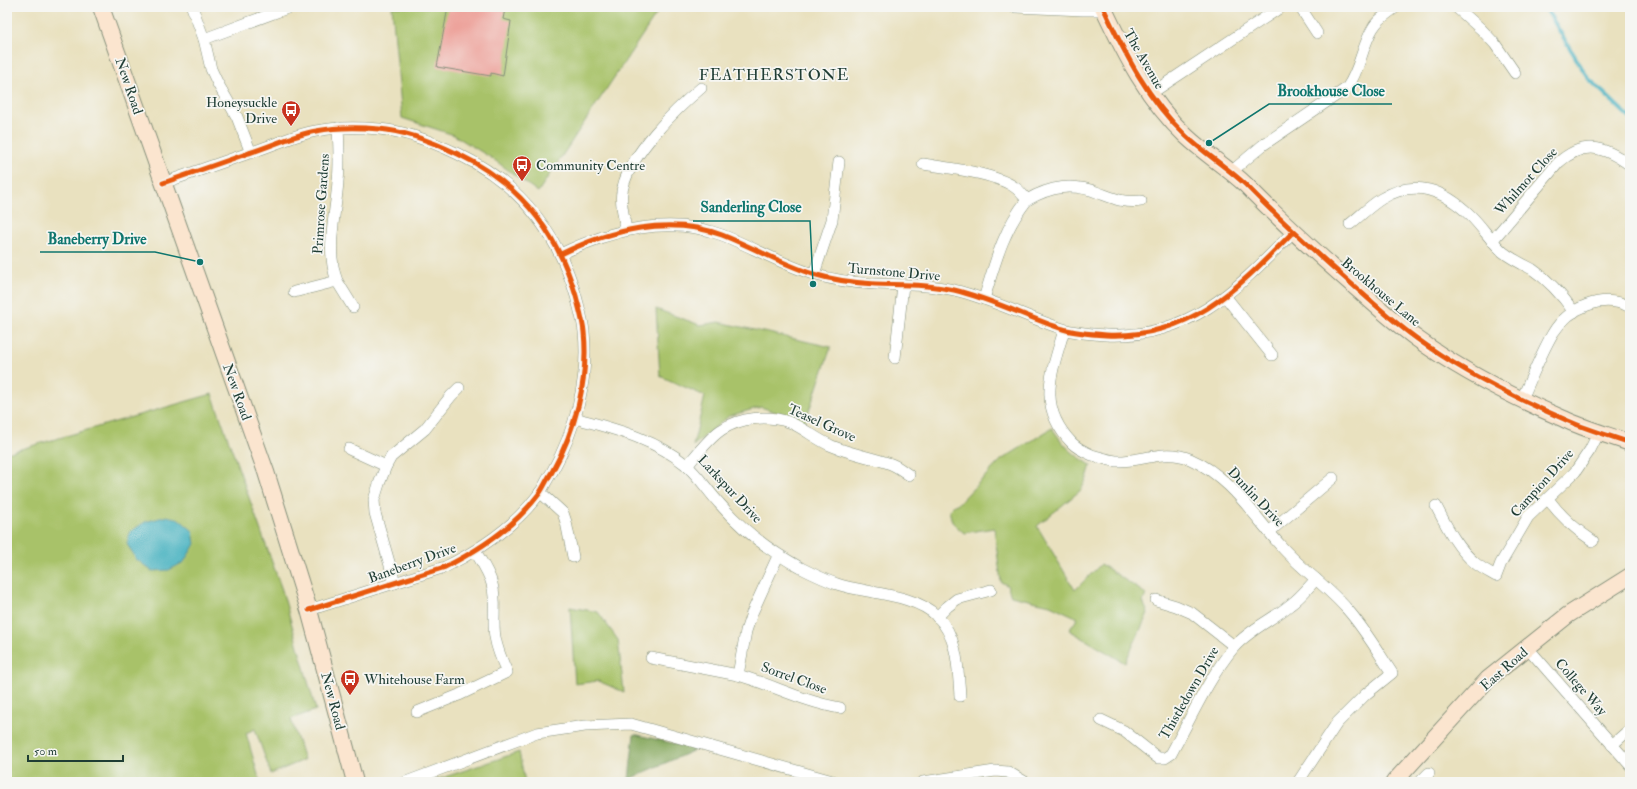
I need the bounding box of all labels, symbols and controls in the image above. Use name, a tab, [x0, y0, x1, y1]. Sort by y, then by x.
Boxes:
street label: The Avenue	[1120, 26, 1168, 92]
street label: New Road	[111, 55, 147, 117]
district label: FEATHERSTONE	[699, 65, 849, 85]
callout: Brookhouse Close	[1269, 77, 1392, 104]
text: Brookhouse Close	[1277, 82, 1386, 101]
place label: Honeysuckle Drive	[206, 94, 277, 127]
bus stop icon: Honeysuckle Drive	[280, 99, 302, 127]
street label: Whilmot Close	[1490, 144, 1561, 219]
street label: Primrose Gardens	[309, 153, 333, 255]
bus stop icon: Community Centre	[511, 154, 533, 182]
place label: Community Centre	[536, 157, 645, 175]
callout: Sanderling Close	[693, 194, 810, 221]
text: Sanderling Close	[701, 198, 802, 218]
callout: Baneberry Drive	[40, 225, 155, 252]
text: Baneberry Drive	[48, 230, 147, 250]
street label: Brookhouse Lane	[1338, 254, 1424, 330]
street label: Turnstone Drive	[847, 259, 941, 285]
street label: New Road	[219, 361, 255, 423]
street label: Teasel Grove	[785, 400, 859, 446]
street label: Campion Drive	[1507, 445, 1578, 521]
street label: Larkspur Drive	[693, 451, 766, 527]
street label: Dunlin Drive	[1224, 464, 1288, 530]
street label: Baneberry Drive	[366, 539, 459, 588]
street label: Thistledown Drive	[1155, 643, 1223, 743]
street label: East Road	[1477, 644, 1531, 694]
street label: College Way	[1551, 655, 1611, 720]
street label: Sorrel Close	[759, 658, 829, 698]
bus stop icon: Whitehouse Farm	[339, 668, 361, 696]
street label: New Road	[317, 670, 349, 732]
place label: Whitehouse Farm	[363, 671, 465, 688]
scale bar	[28, 737, 123, 763]
text: 50 m	[34, 744, 58, 759]

